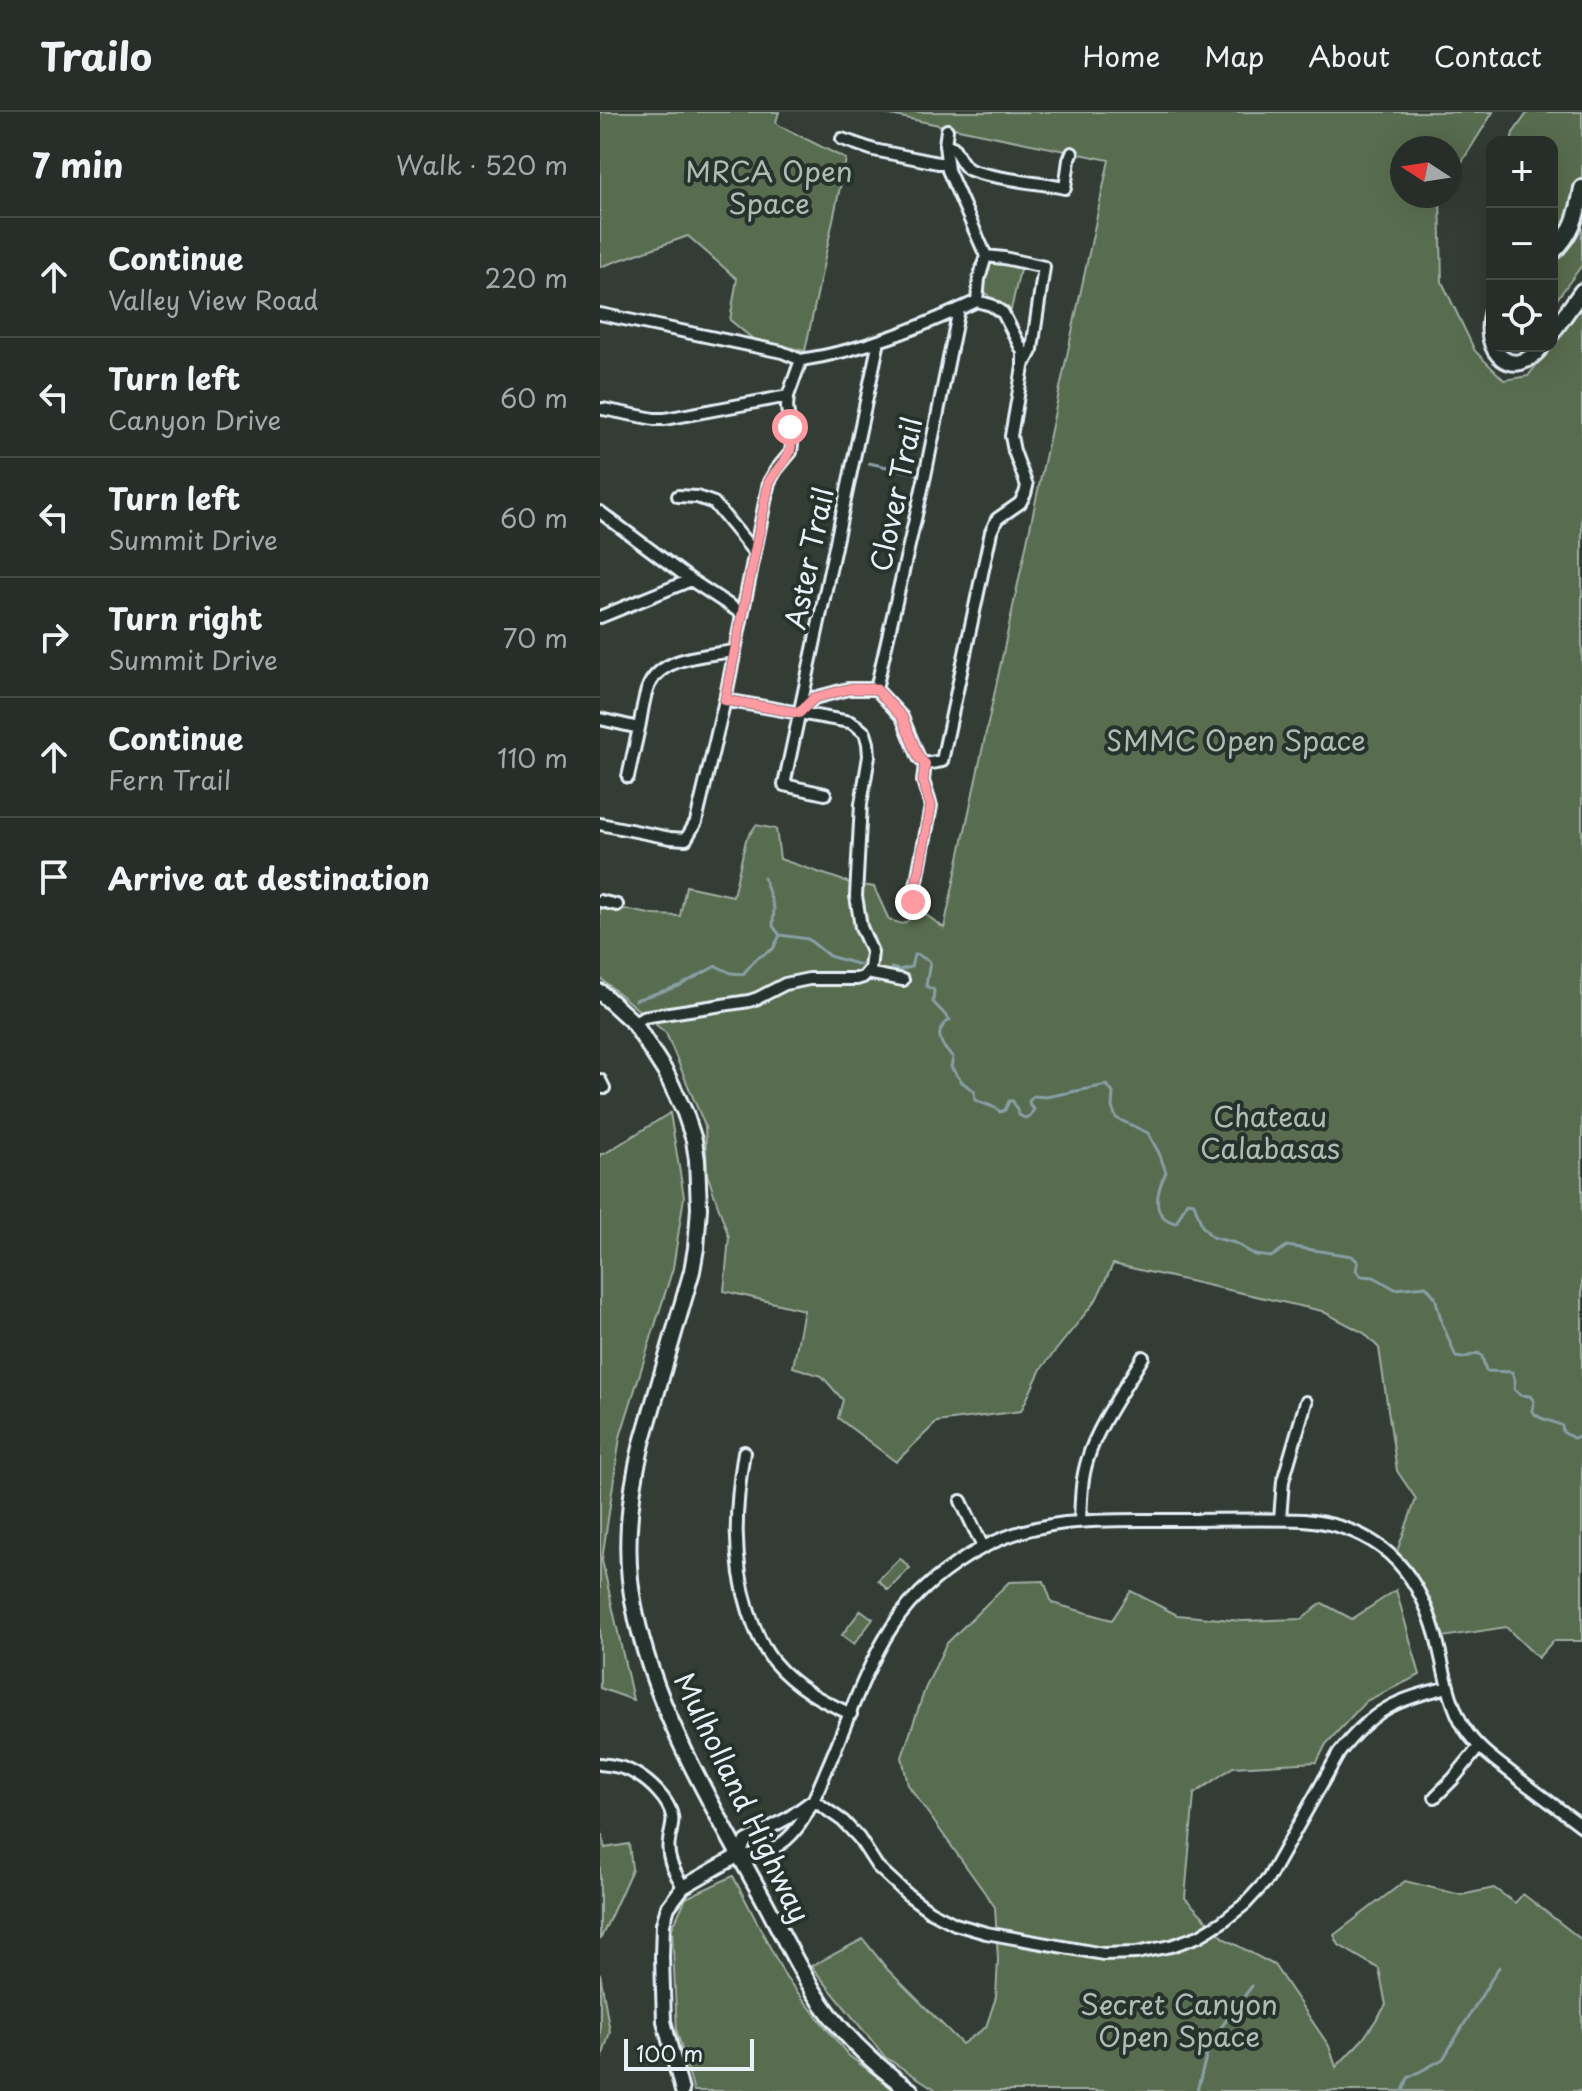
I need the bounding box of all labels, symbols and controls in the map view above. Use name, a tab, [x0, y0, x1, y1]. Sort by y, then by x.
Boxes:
text: Trailo	[40, 27, 152, 84]
text: Home	[1082, 34, 1160, 77]
text: Map	[1204, 34, 1264, 77]
text: About	[1308, 34, 1390, 77]
text: Contact	[1434, 34, 1542, 77]
north arrow	[1390, 136, 1462, 208]
map controls	[1486, 136, 1558, 352]
button: +	[1486, 136, 1558, 208]
text: 7 min	[32, 138, 123, 190]
text: Walk · 520 m	[396, 145, 568, 184]
park label: MRCA Open Space	[685, 149, 853, 224]
button: −	[1486, 208, 1558, 280]
text: Continue	[108, 235, 243, 280]
icon: ahead	[32, 255, 76, 299]
text: 220 m	[484, 258, 568, 297]
text: Valley View Road	[108, 280, 318, 319]
button: locate	[1486, 280, 1558, 352]
text: Turn left	[108, 355, 240, 400]
icon: left	[32, 375, 76, 419]
text: 60 m	[500, 378, 568, 417]
text: Canyon Drive	[108, 400, 281, 439]
route start	[772, 409, 808, 445]
street label: Clover Trail	[858, 413, 932, 575]
text: Turn left	[108, 475, 240, 520]
street label: Aster Trail	[772, 483, 844, 633]
icon: left	[32, 495, 76, 539]
text: 60 m	[500, 498, 568, 537]
text: Summit Drive	[108, 520, 278, 559]
text: Turn right	[108, 595, 263, 640]
icon: right	[32, 615, 76, 659]
text: 70 m	[503, 618, 568, 657]
text: Summit Drive	[108, 640, 278, 679]
text: Continue	[108, 715, 243, 760]
park label: SMMC Open Space	[1106, 718, 1366, 761]
icon: ahead	[32, 735, 76, 779]
text: 110 m	[497, 738, 568, 777]
text: Fern Trail	[108, 760, 231, 799]
icon: arrive	[32, 855, 76, 899]
text: Arrive at destination	[108, 855, 430, 900]
route end	[895, 884, 931, 920]
park label: Chateau Calabasas	[1200, 1094, 1340, 1169]
street label: Mulholland Highway	[664, 1665, 822, 1929]
park label: Secret Canyon Open Space	[1080, 1982, 1278, 2057]
scale bar	[624, 2035, 754, 2071]
text: 100 m	[636, 2036, 703, 2069]

